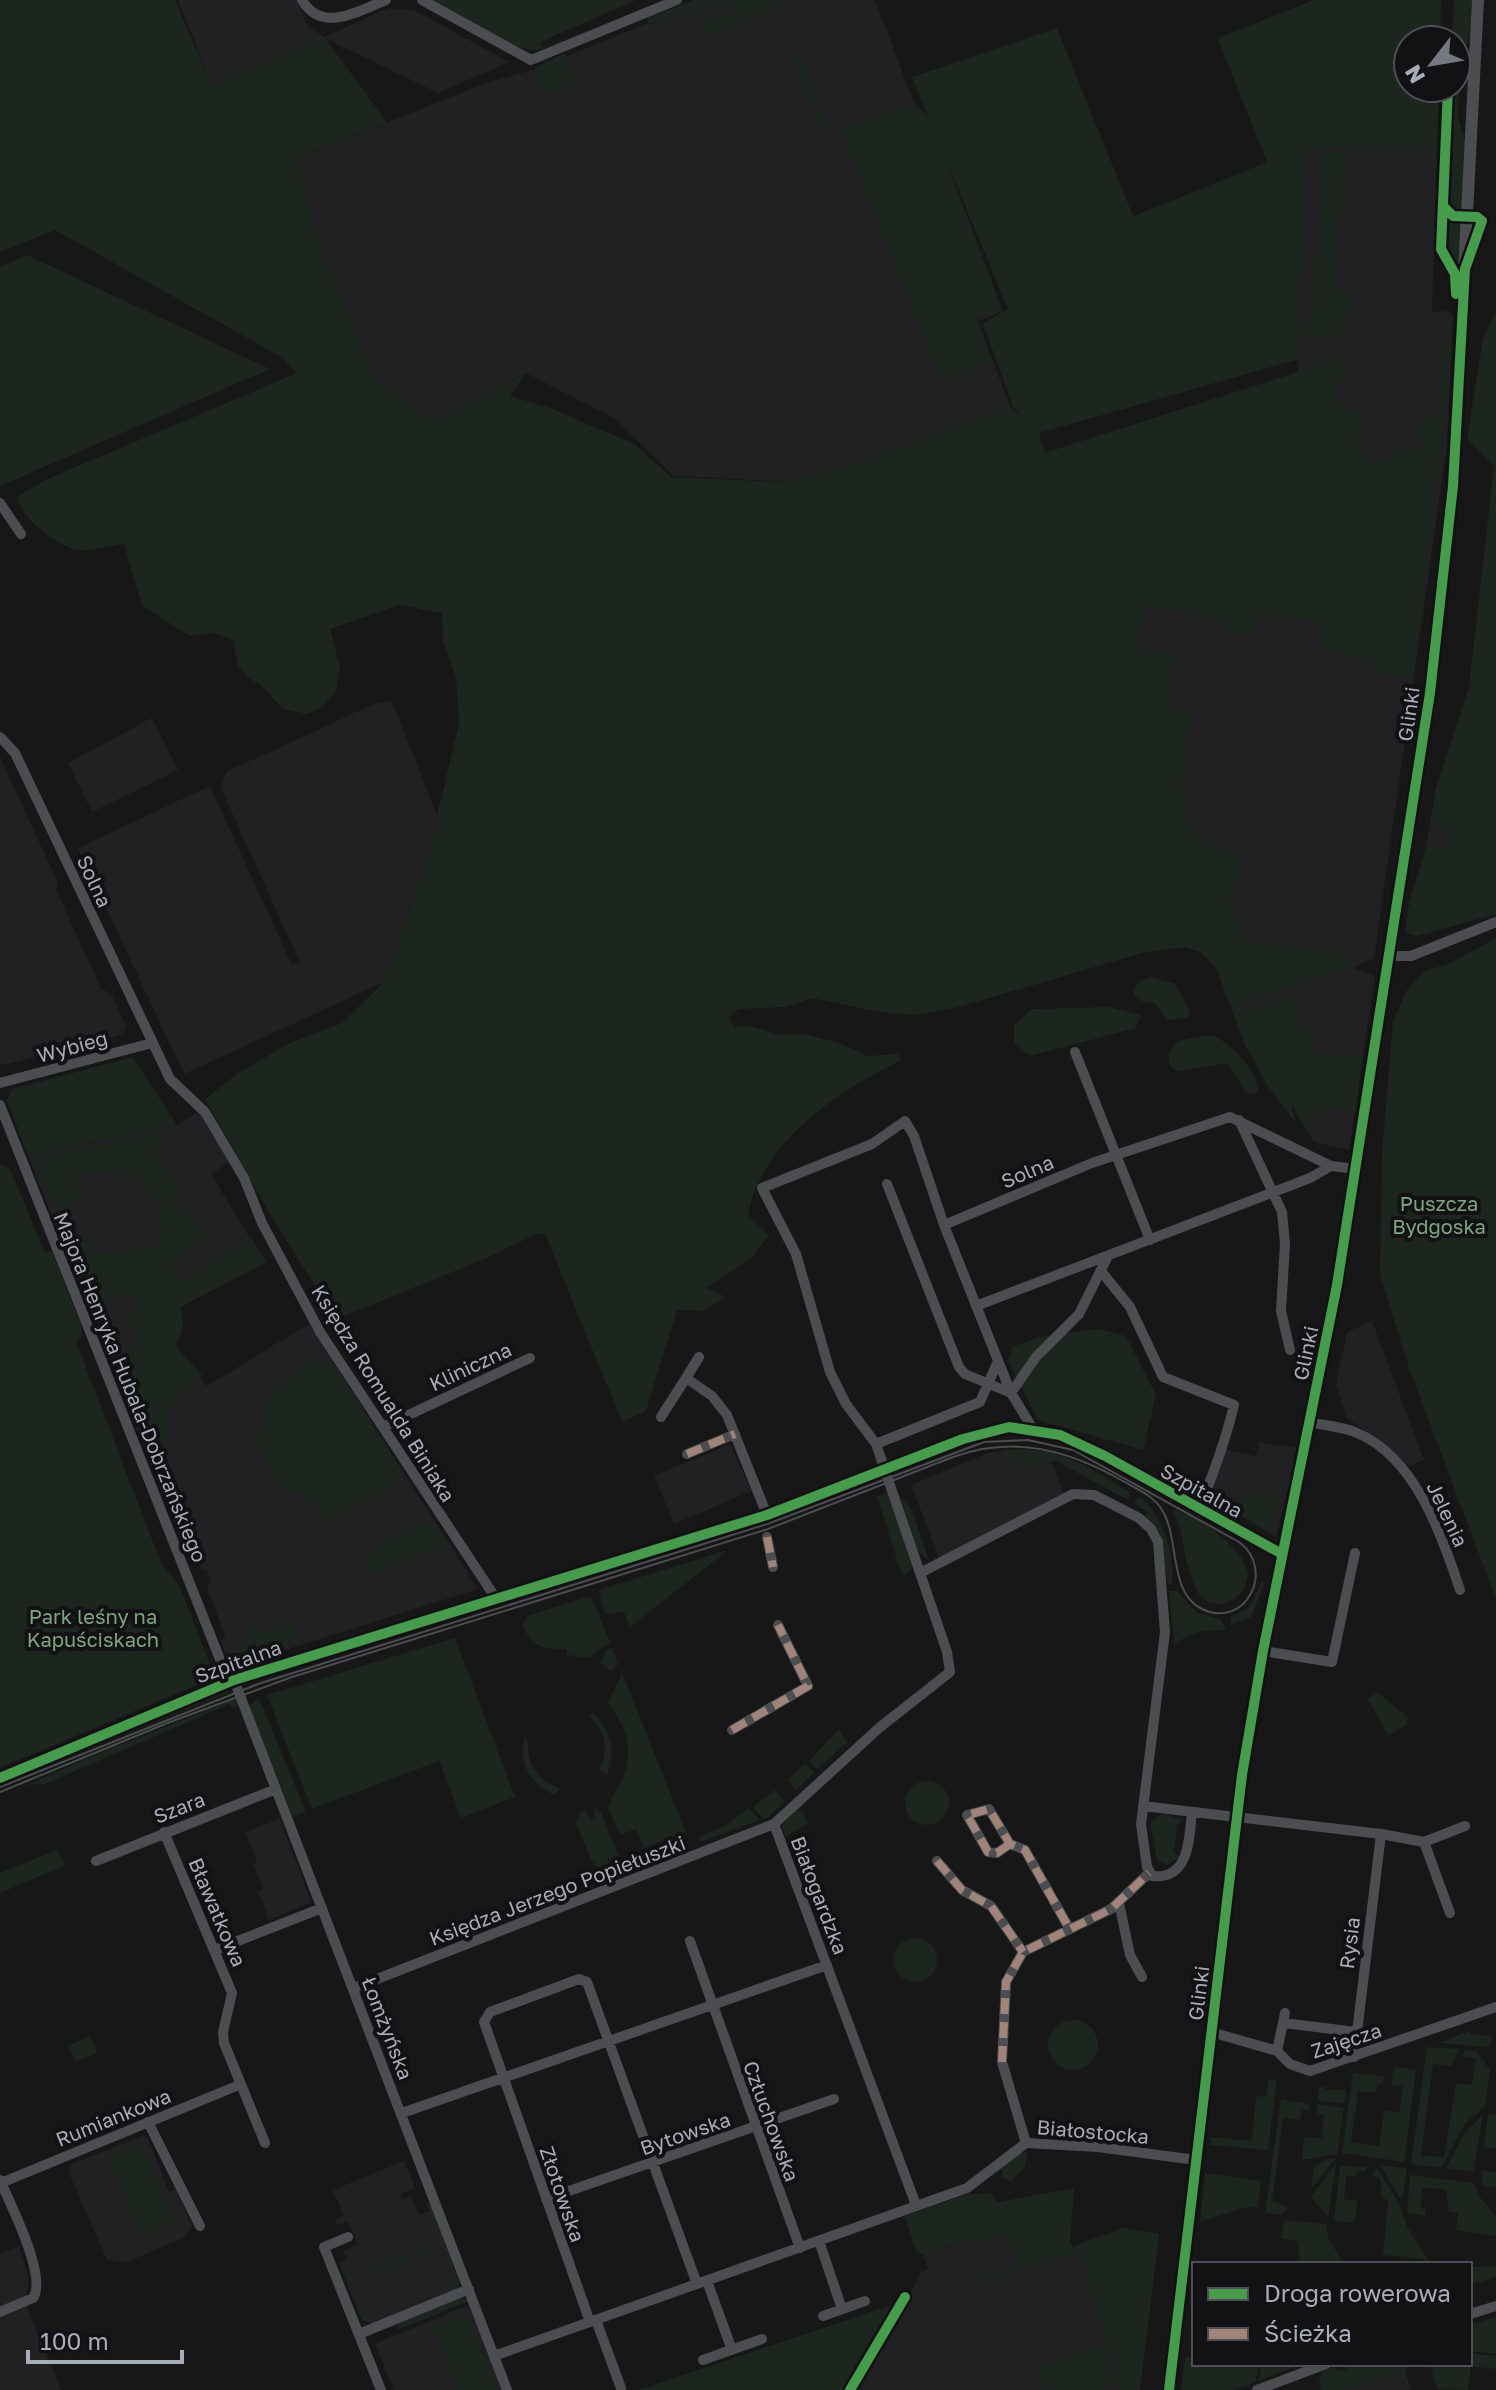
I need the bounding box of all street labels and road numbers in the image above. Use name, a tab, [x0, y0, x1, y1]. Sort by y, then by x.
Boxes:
street label: Glinki	[1392, 685, 1424, 743]
street label: Solna	[73, 851, 117, 911]
street label: Wybieg	[34, 1025, 110, 1067]
street label: Solna	[997, 1149, 1057, 1193]
street label: Majora Henryka Hubala-Dobrzańskiego	[50, 1209, 212, 1565]
street label: Księdza Romualda Biniaka	[307, 1280, 461, 1506]
street label: Glinki	[1288, 1324, 1322, 1382]
street label: Kliniczna	[425, 1337, 515, 1395]
street label: Szpitalna	[1157, 1458, 1247, 1522]
street label: Jelenia	[1422, 1477, 1474, 1551]
street label: Szpitalna	[192, 1634, 284, 1688]
street label: Szara	[150, 1786, 208, 1828]
street label: Księdza Jerzego Popiełuszki	[426, 1830, 688, 1950]
street label: Białogardzka	[786, 1832, 854, 1958]
street label: Bławatkowa	[184, 1854, 252, 1970]
street label: Rysia	[1334, 1916, 1364, 1970]
street label: Glinki	[1183, 1964, 1213, 2022]
street label: Łomżyńska	[357, 1973, 419, 2083]
street label: Zajęcza	[1308, 2017, 1384, 2063]
street label: Człuchowska	[739, 2057, 805, 2185]
street label: Rumiankowa	[52, 2083, 174, 2151]
street label: Bytowska	[637, 2106, 733, 2160]
street label: Białostocka	[1036, 2114, 1150, 2148]
street label: Złotowska	[535, 2143, 591, 2245]

